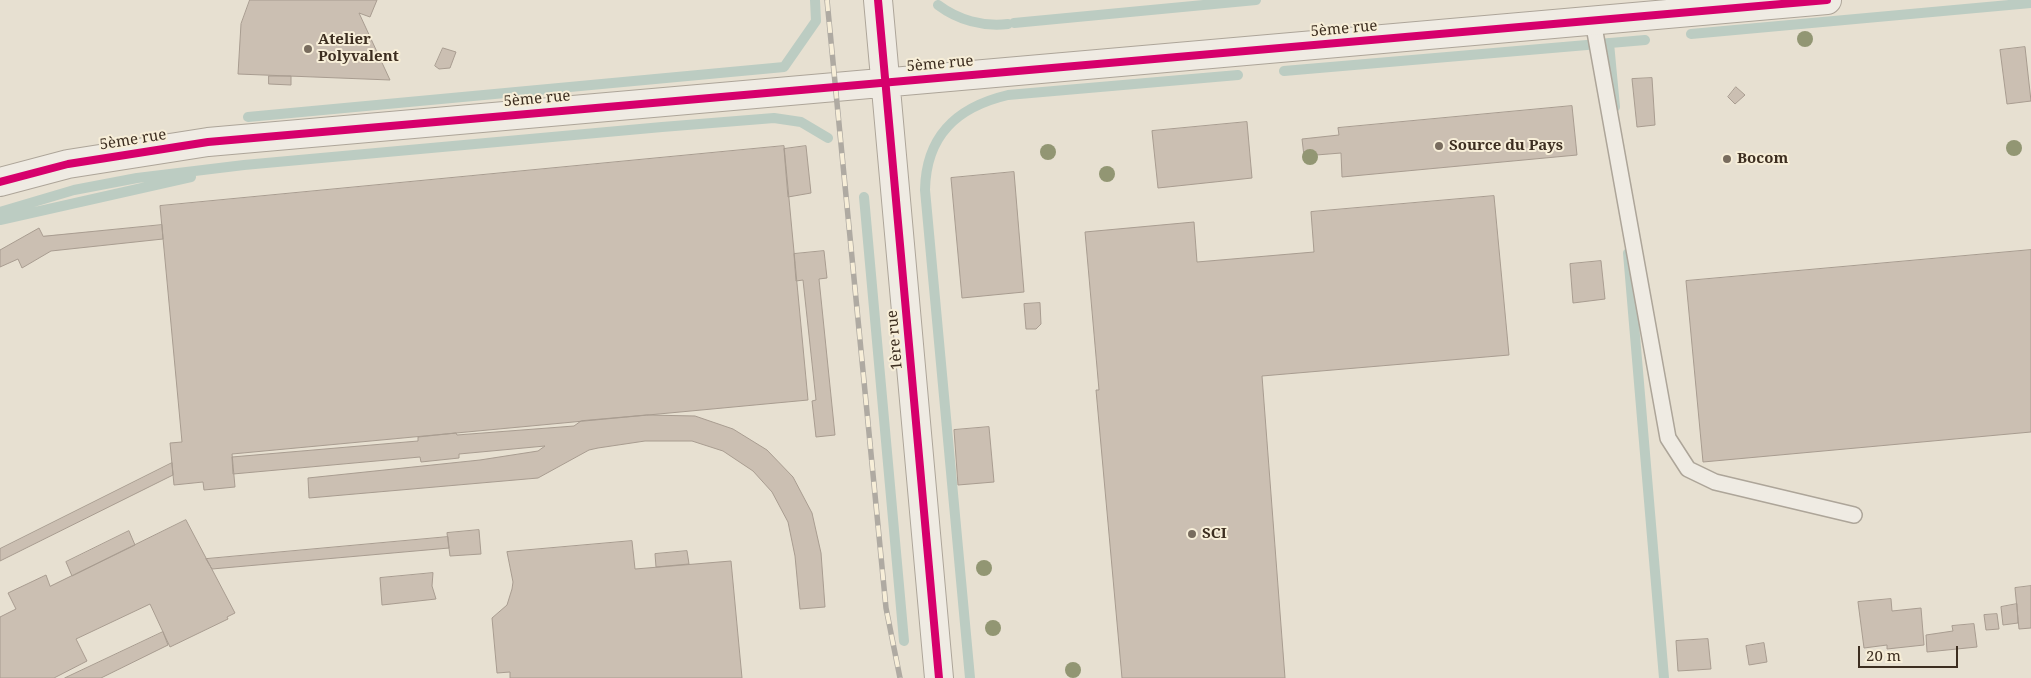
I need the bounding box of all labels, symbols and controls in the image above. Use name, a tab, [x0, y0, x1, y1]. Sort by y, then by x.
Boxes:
street label: 5ème rue	[1310, 17, 1378, 41]
place label: Atelier Polyvalent	[318, 31, 399, 66]
marker: Atelier Polyvalent	[302, 43, 314, 55]
street label: 5ème rue	[906, 52, 974, 76]
street label: 5ème rue	[503, 87, 571, 111]
street label: 5ème rue	[98, 126, 168, 154]
place label: Source du Pays	[1449, 137, 1563, 155]
marker: Source du Pays	[1433, 140, 1445, 152]
place label: Bocom	[1737, 150, 1788, 168]
marker: Bocom	[1721, 153, 1733, 165]
street label: 1ère rue	[883, 309, 907, 371]
place label: SCI	[1202, 525, 1227, 543]
marker: SCI	[1186, 528, 1198, 540]
scale bar	[1861, 636, 1961, 668]
text: 20 m	[1866, 645, 1901, 665]

